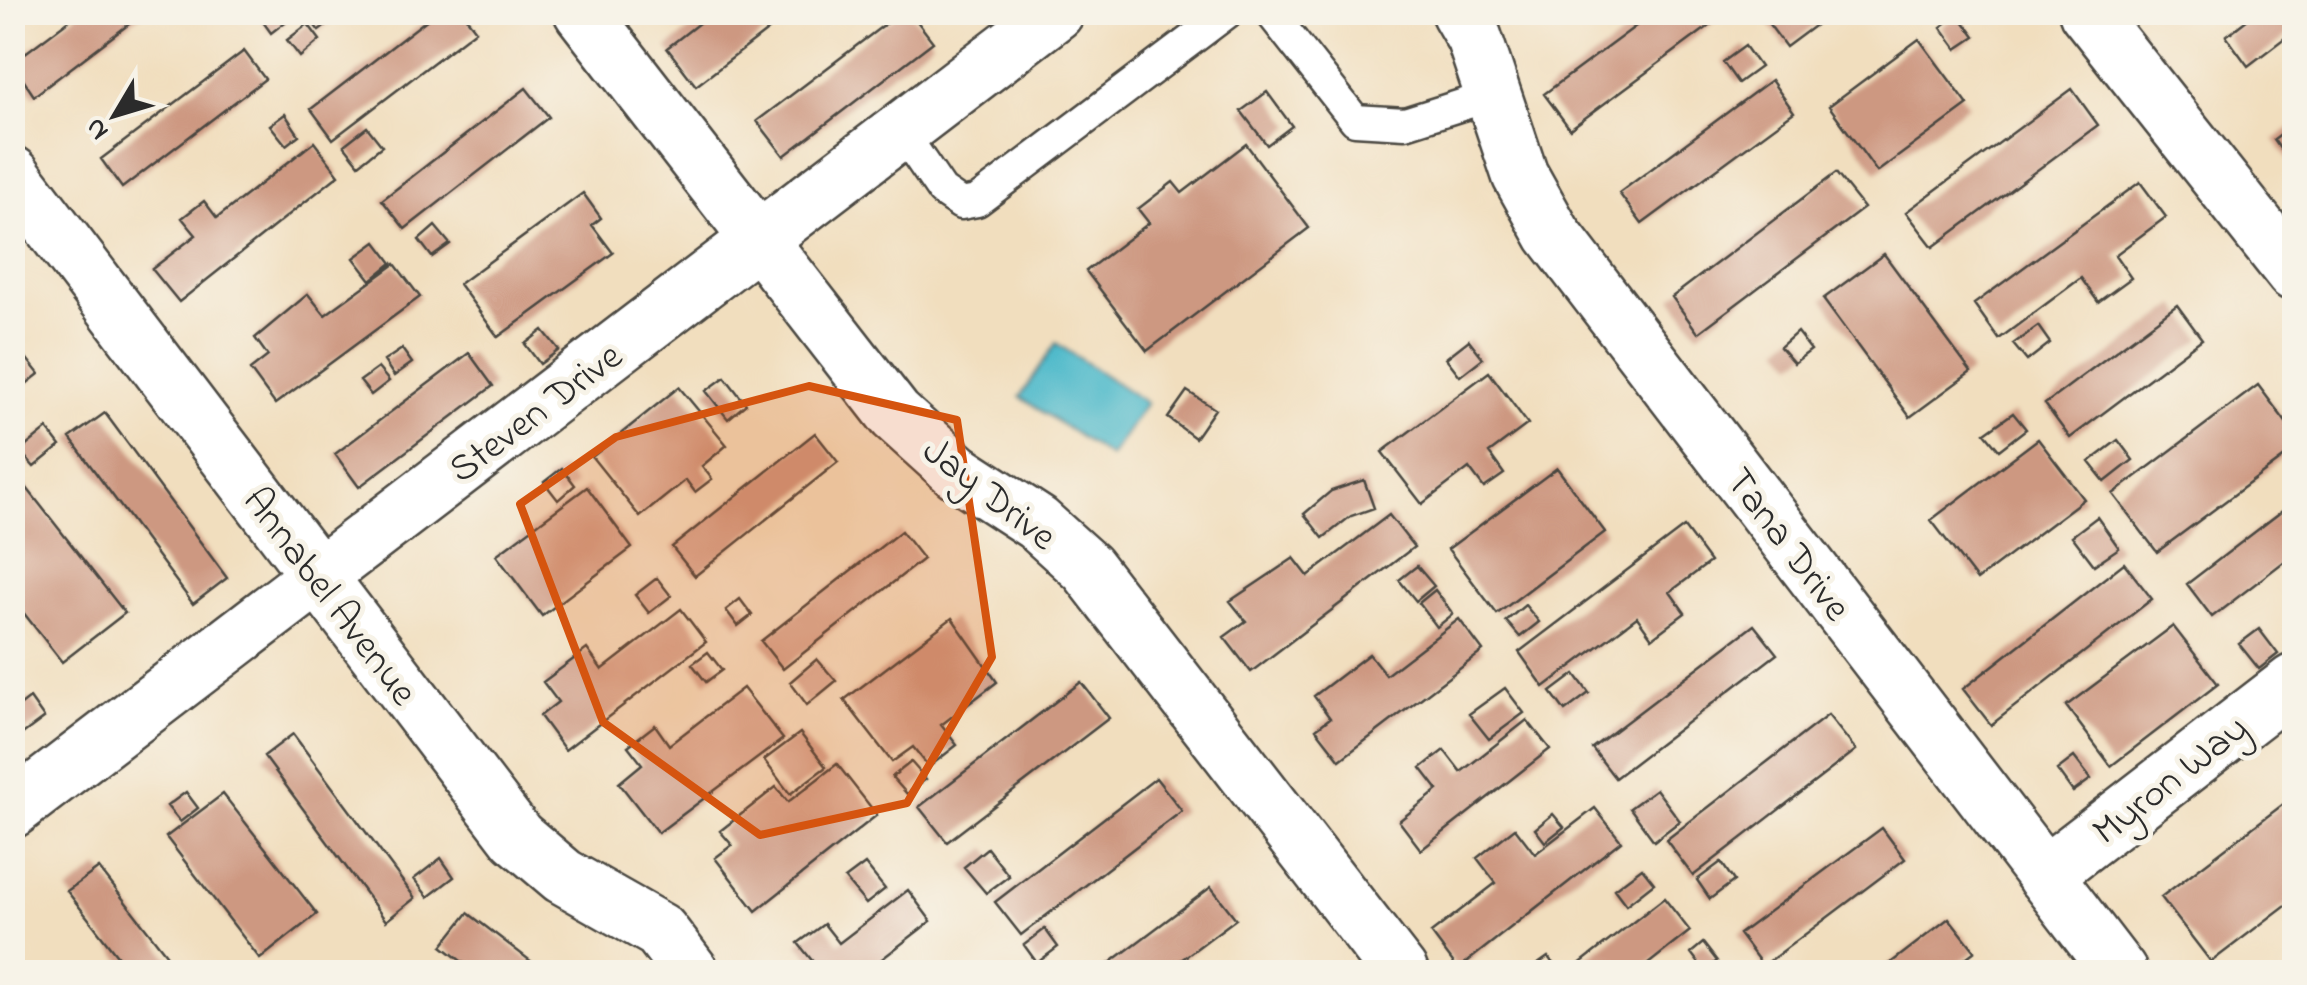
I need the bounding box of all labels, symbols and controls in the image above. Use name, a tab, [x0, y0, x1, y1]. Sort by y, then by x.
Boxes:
north arrow	[65, 65, 165, 165]
text: N	[76, 108, 120, 148]
street label: Steven Drive	[437, 329, 636, 500]
street label: Jay Drive	[908, 424, 1068, 567]
street label: Tana Drive	[1709, 456, 1864, 635]
street label: Annabel Avenue	[226, 476, 431, 720]
street label: Myron Way	[2081, 702, 2263, 862]

